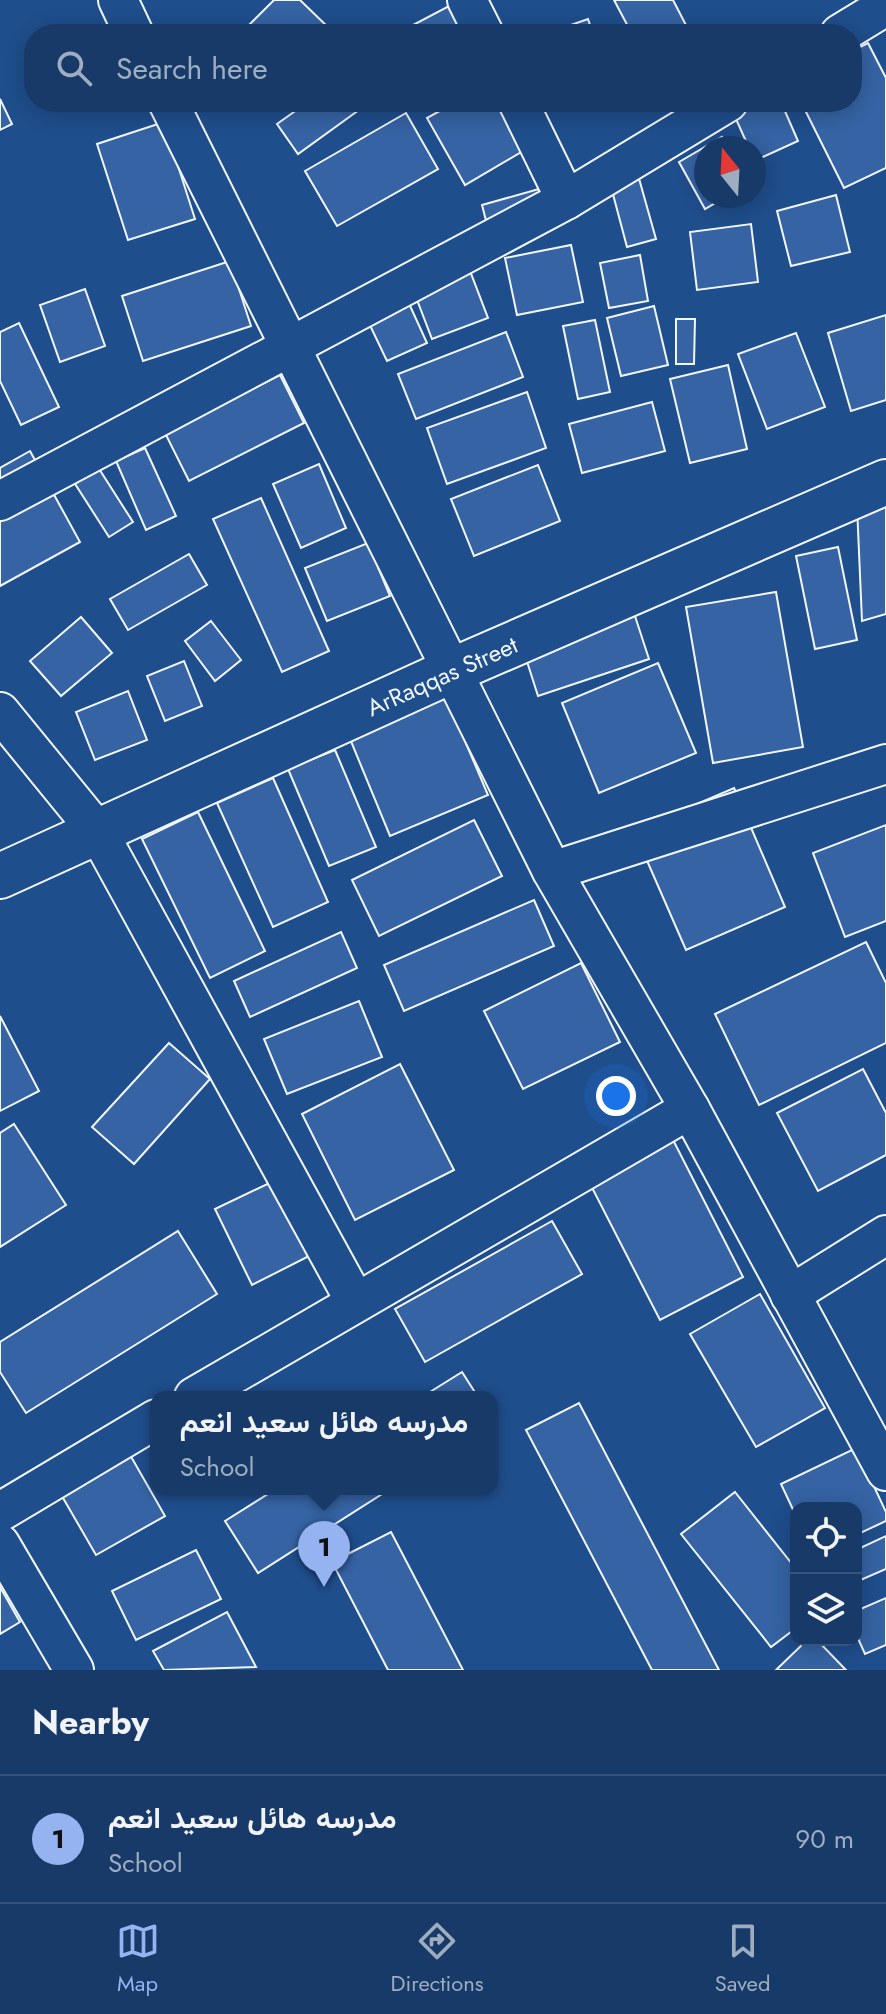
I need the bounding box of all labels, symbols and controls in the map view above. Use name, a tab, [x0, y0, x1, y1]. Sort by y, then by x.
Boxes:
search box	[24, 24, 862, 112]
icon: search	[52, 46, 96, 90]
text: Search here	[116, 47, 268, 90]
north arrow	[694, 136, 766, 208]
street label: ArRaqqas Street	[361, 627, 523, 725]
your location	[596, 1076, 636, 1116]
popup	[150, 1391, 498, 1495]
text: مدرسه هائل سعيد انعم	[180, 1400, 468, 1443]
text: School	[180, 1448, 254, 1486]
map controls	[790, 1502, 862, 1646]
button: locate	[790, 1502, 862, 1574]
pin: 1	[298, 1521, 350, 1587]
button: layers	[790, 1574, 862, 1646]
text: Nearby	[32, 1698, 149, 1747]
text: مدرسه هائل سعيد انعم	[108, 1796, 397, 1839]
text: 1	[51, 1820, 65, 1858]
text: 90 m	[795, 1820, 854, 1858]
text: School	[108, 1844, 183, 1882]
tab: Map	[116, 1919, 160, 1999]
tab: Directions	[391, 1919, 484, 1999]
tab: Saved	[715, 1919, 770, 1999]

